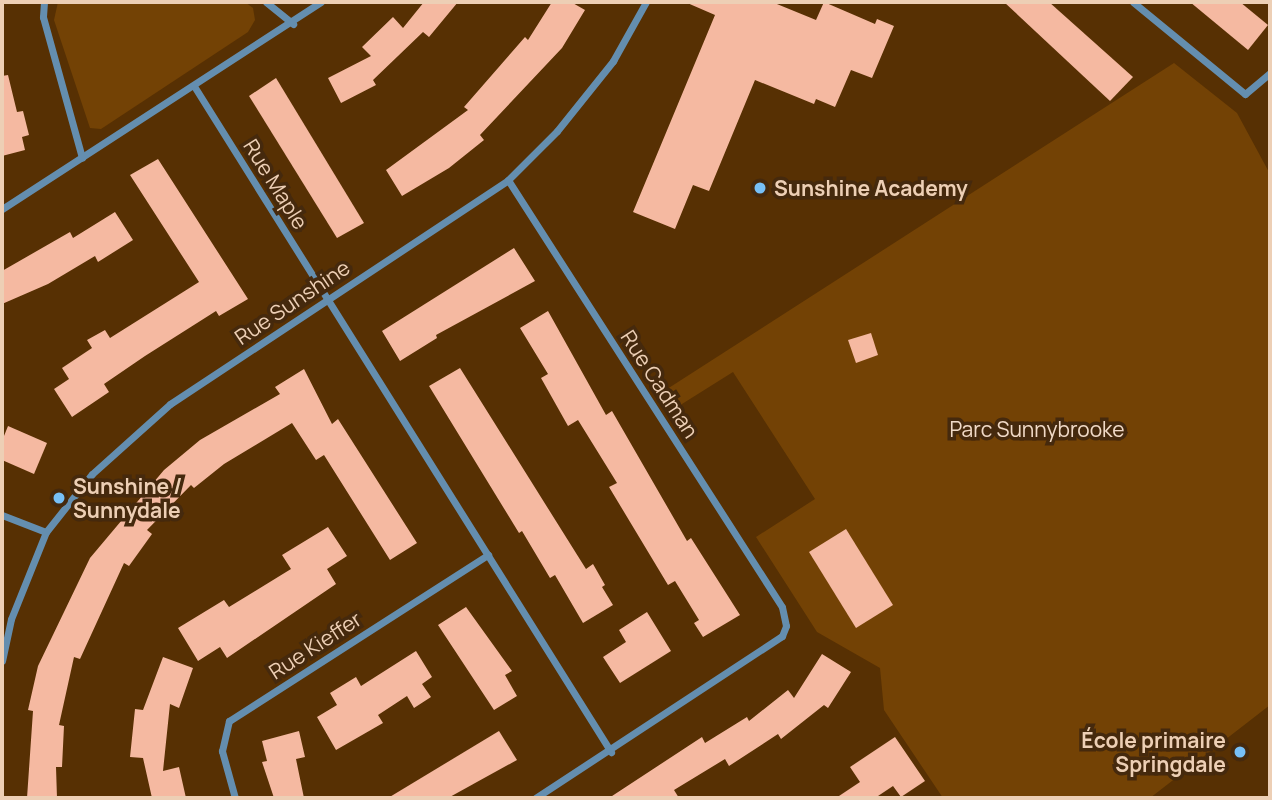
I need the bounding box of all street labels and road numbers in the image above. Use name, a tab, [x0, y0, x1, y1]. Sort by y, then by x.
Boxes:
street label: Rue Maple	[239, 134, 313, 234]
street label: Rue Sunshine	[230, 254, 354, 350]
street label: Rue Cadman	[616, 325, 704, 443]
street label: Rue Kieffer	[264, 606, 366, 684]

